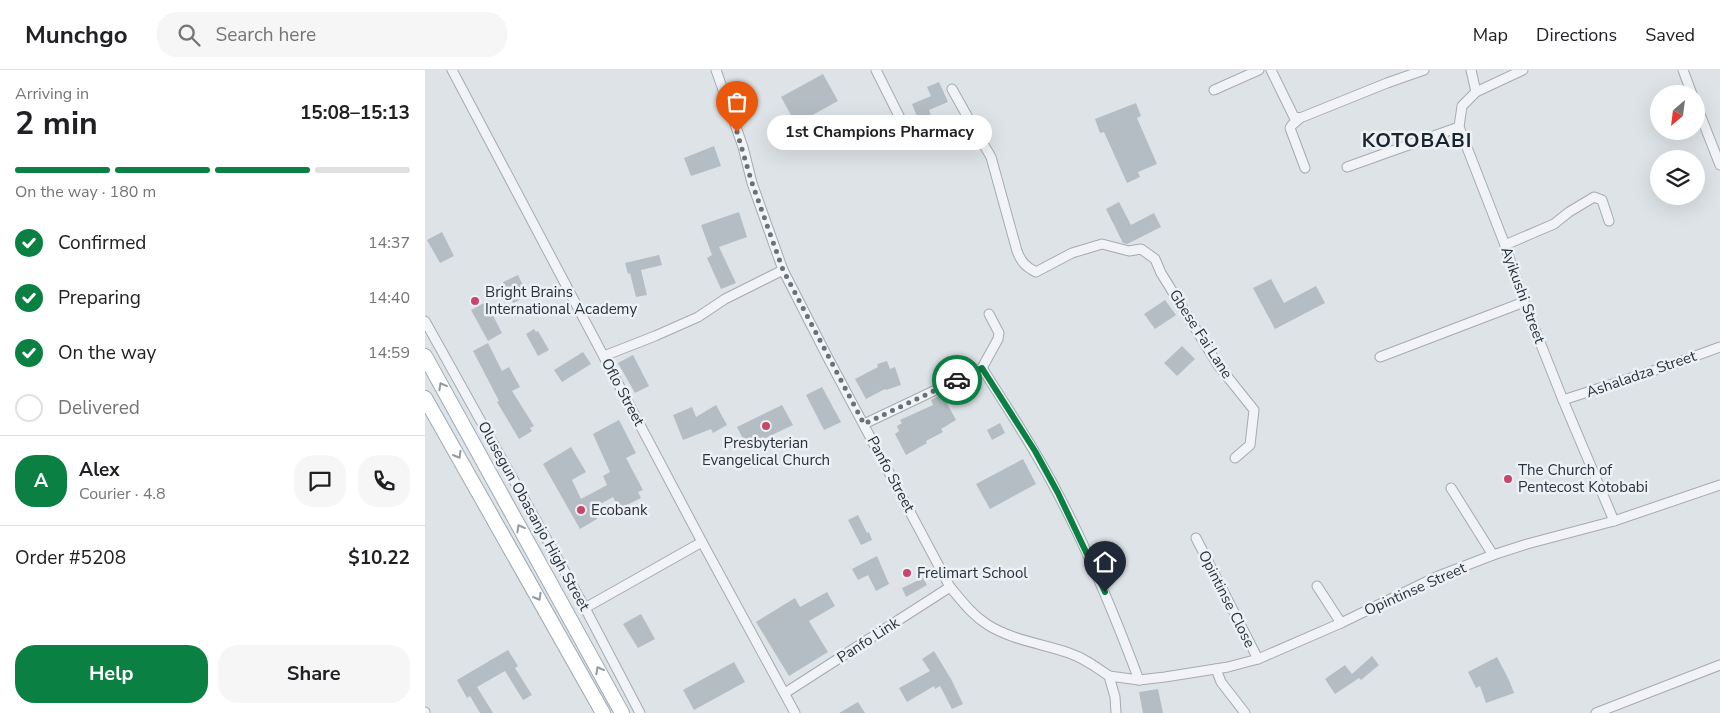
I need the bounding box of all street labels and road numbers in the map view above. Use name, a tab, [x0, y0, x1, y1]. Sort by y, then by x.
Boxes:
street label: Ayikushi Street	[1496, 244, 1550, 347]
street label: Gbese Fai Lane	[1165, 286, 1237, 382]
street label: Ashaladza Street	[1583, 346, 1699, 402]
street label: Oflo Street	[597, 355, 650, 430]
street label: Olusegun Obasanjo High Street	[473, 418, 595, 615]
street label: Panfo Street	[863, 432, 920, 516]
street label: Opintinse Close	[1194, 547, 1260, 651]
street label: Opintinse Street	[1361, 557, 1470, 620]
street label: Panfo Link	[833, 612, 903, 668]

